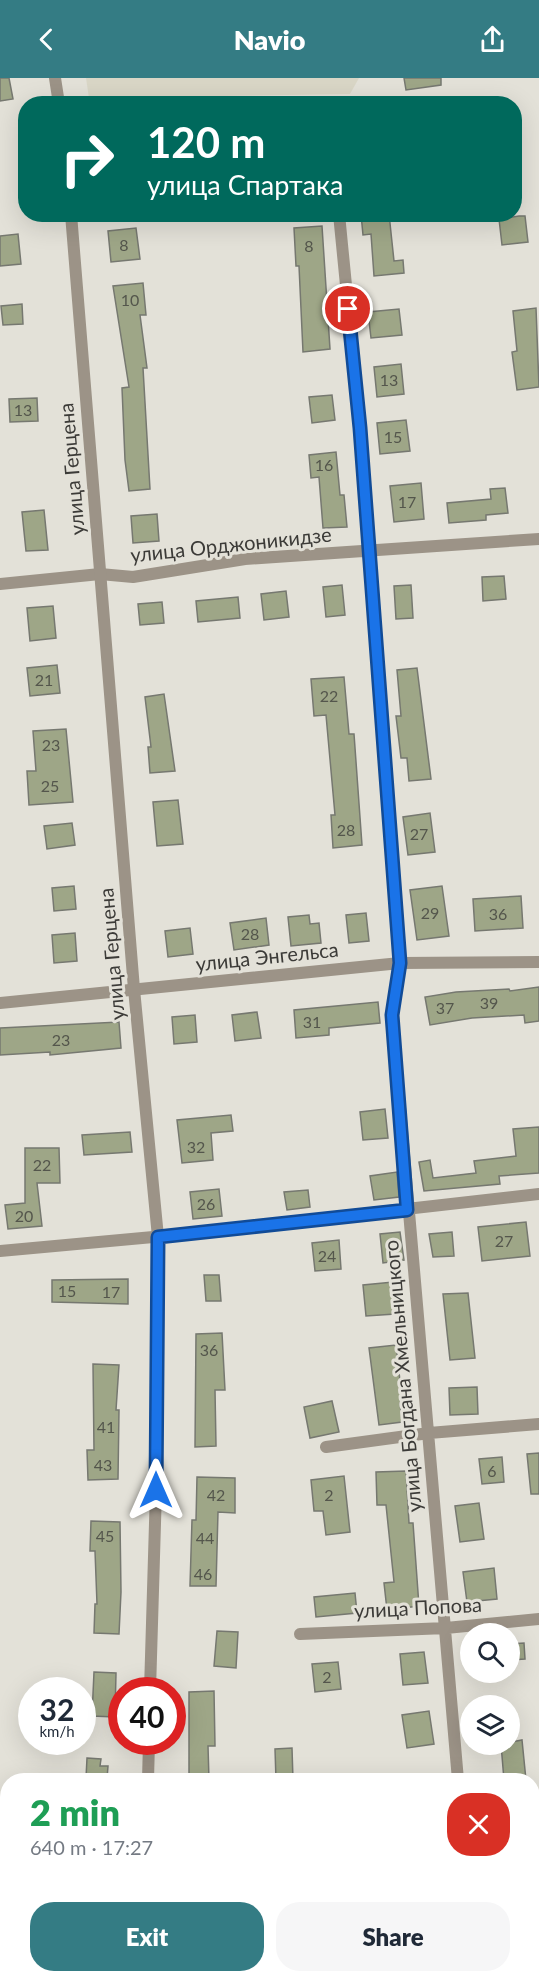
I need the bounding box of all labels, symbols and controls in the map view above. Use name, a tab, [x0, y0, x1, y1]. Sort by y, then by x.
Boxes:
icon: back	[30, 23, 63, 56]
text: Navio	[234, 23, 305, 56]
icon: share	[476, 23, 509, 56]
text: 120 m	[147, 117, 265, 167]
icon: right	[48, 120, 126, 198]
text: улица Спартака	[147, 168, 343, 201]
house number: 8	[119, 235, 129, 254]
house number: 8	[304, 236, 314, 255]
pin	[322, 283, 373, 334]
house number: 10	[121, 290, 139, 309]
icon: arrive	[331, 292, 364, 325]
house number: 13	[380, 370, 398, 389]
house number: 13	[14, 400, 32, 419]
street label: улица Герцена	[53, 402, 89, 536]
house number: 15	[384, 427, 402, 446]
house number: 16	[315, 455, 333, 474]
house number: 17	[398, 492, 416, 511]
street label: улица Орджоникидзе	[129, 522, 333, 566]
house number: 21	[35, 670, 53, 689]
house number: 22	[320, 686, 338, 705]
house number: 23	[42, 735, 60, 754]
house number: 25	[41, 776, 59, 795]
house number: 28	[337, 820, 355, 839]
house number: 27	[410, 824, 428, 843]
street label: улица Герцена	[93, 887, 129, 1021]
house number: 29	[421, 903, 439, 922]
house number: 36	[489, 904, 507, 923]
house number: 28	[241, 924, 259, 943]
street label: улица Энгельса	[194, 937, 339, 975]
house number: 39	[480, 993, 498, 1012]
house number: 37	[436, 998, 454, 1017]
house number: 31	[303, 1012, 321, 1031]
house number: 23	[52, 1030, 70, 1049]
house number: 32	[187, 1137, 205, 1156]
house number: 22	[33, 1155, 51, 1174]
house number: 26	[197, 1194, 215, 1213]
house number: 20	[15, 1206, 33, 1225]
house number: 27	[495, 1231, 513, 1250]
street label: улица Богдана Хмельницкого	[378, 1239, 426, 1513]
house number: 24	[318, 1246, 336, 1265]
house number: 15	[58, 1281, 76, 1300]
house number: 17	[102, 1282, 120, 1301]
house number: 36	[200, 1340, 218, 1359]
house number: 41	[97, 1417, 115, 1436]
house number: 43	[94, 1455, 112, 1474]
position arrow	[124, 1458, 188, 1522]
house number: 6	[487, 1461, 497, 1480]
house number: 42	[207, 1485, 225, 1504]
house number: 2	[324, 1485, 334, 1504]
house number: 45	[96, 1526, 114, 1545]
house number: 44	[196, 1528, 214, 1547]
house number: 46	[194, 1564, 212, 1583]
street label: улица Попова	[353, 1592, 482, 1622]
map controls	[460, 1623, 520, 1755]
button: search	[460, 1623, 520, 1683]
house number: 2	[322, 1667, 332, 1686]
speed limit sign: 40	[108, 1677, 186, 1755]
text: 32	[40, 1691, 74, 1727]
button: layers	[460, 1695, 520, 1755]
text: km/h	[39, 1722, 75, 1740]
text: 2 min	[30, 1790, 120, 1834]
button: close	[447, 1793, 510, 1856]
text: 640 m · 17:27	[30, 1835, 153, 1859]
button: Exit	[30, 1902, 264, 1971]
button: Share	[276, 1902, 510, 1971]

